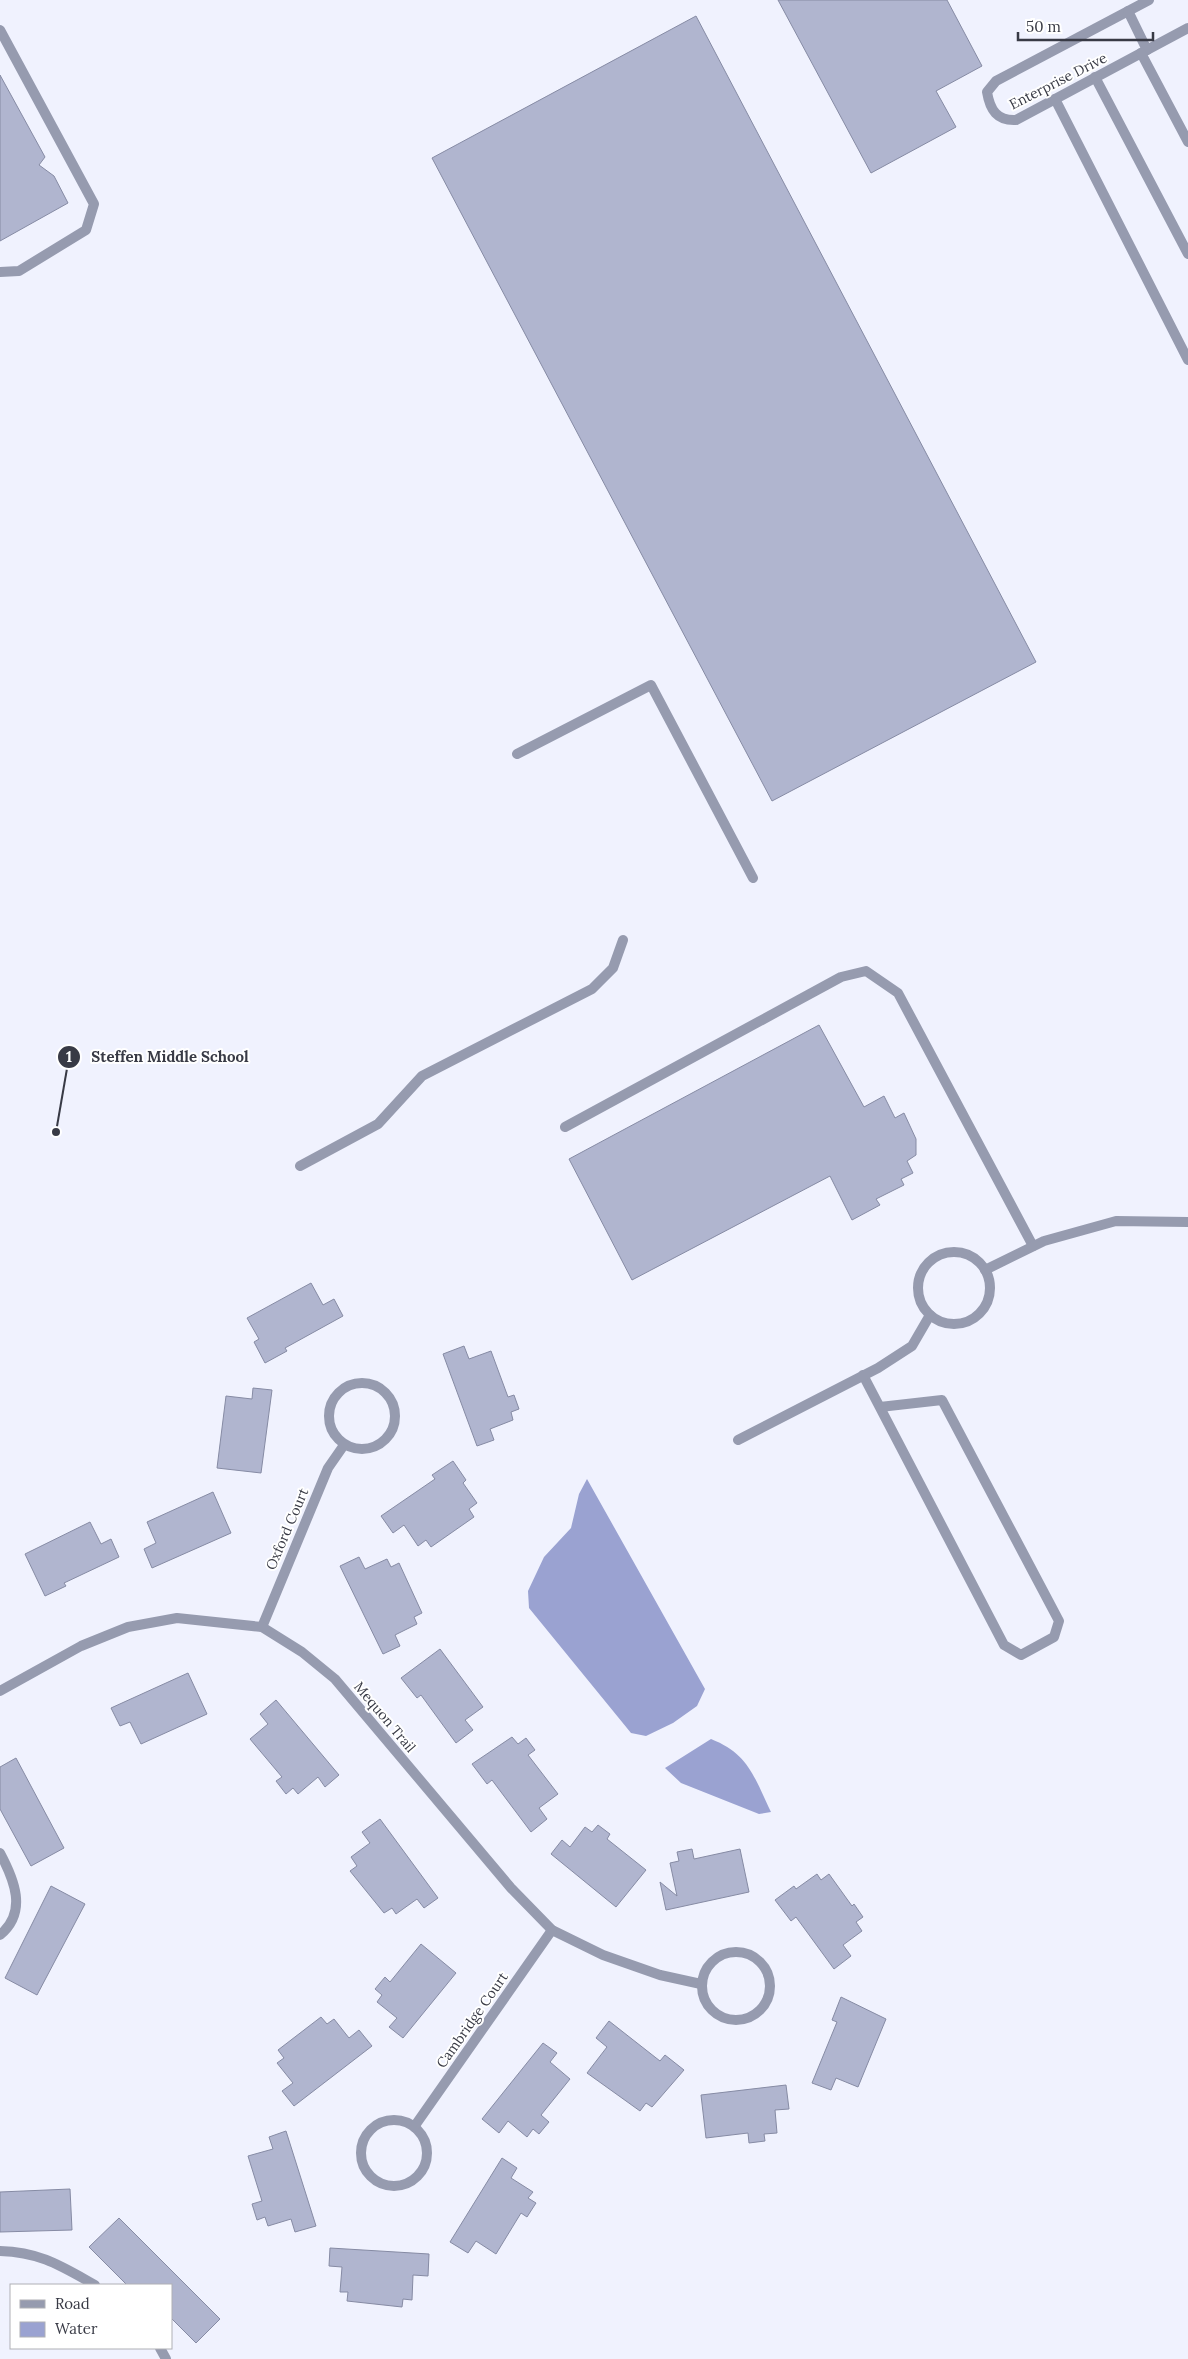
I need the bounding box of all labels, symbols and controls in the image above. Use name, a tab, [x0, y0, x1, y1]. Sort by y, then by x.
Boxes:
scale bar	[1018, 10, 1153, 42]
text: 50 m	[1026, 17, 1061, 36]
street label: Enterprise Drive	[1006, 48, 1110, 113]
callout: Steffen Middle School	[57, 1042, 259, 1072]
text: 1	[66, 1047, 72, 1066]
text: Steffen Middle School	[91, 1047, 249, 1066]
street label: Oxford Court	[262, 1485, 313, 1573]
street label: Mequon Trail	[350, 1678, 420, 1756]
street label: Cambridge Court	[432, 1968, 512, 2071]
legend	[10, 2284, 172, 2349]
text: Road	[55, 2294, 90, 2313]
text: Water	[55, 2319, 98, 2338]

